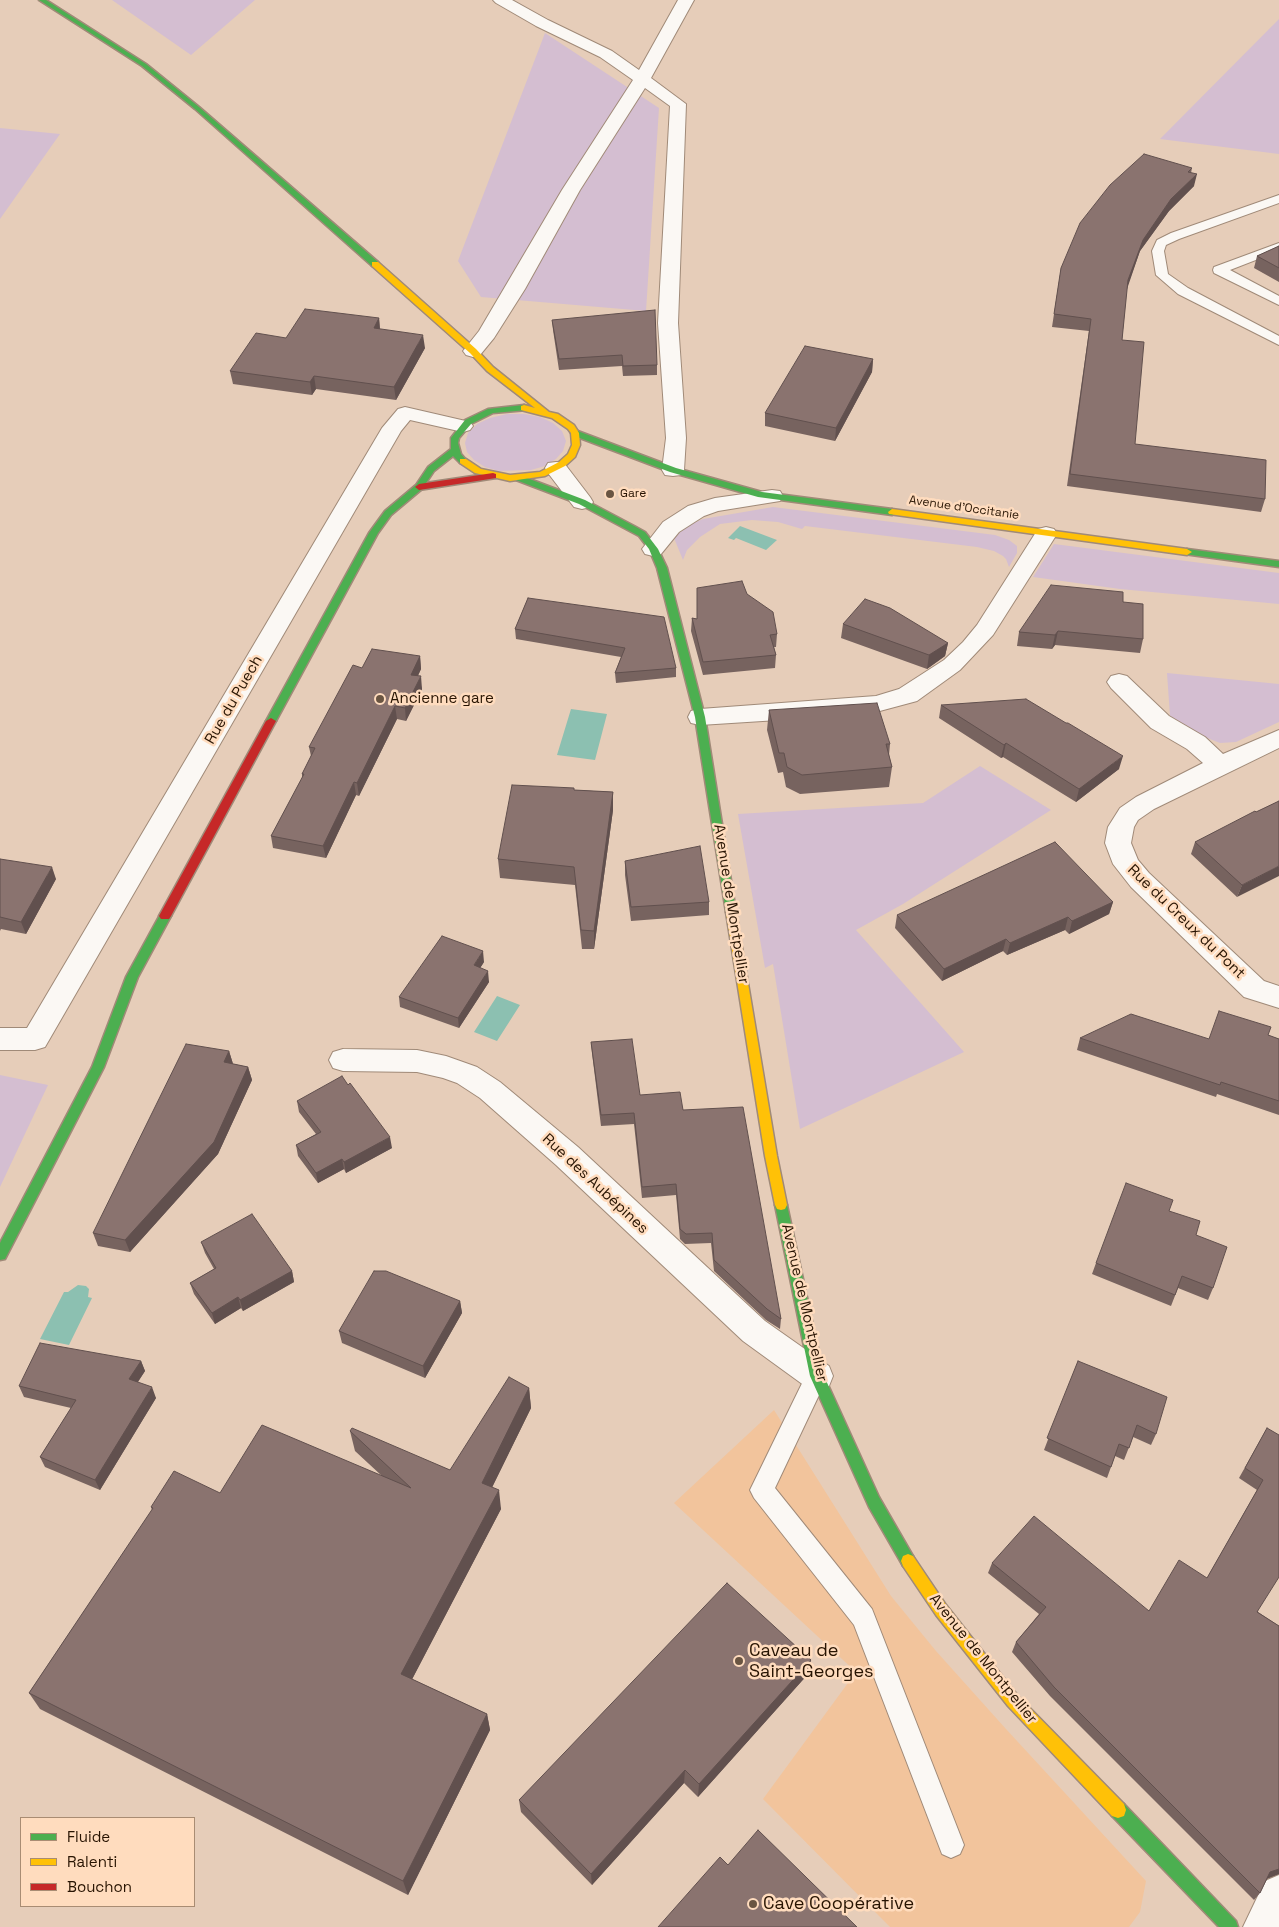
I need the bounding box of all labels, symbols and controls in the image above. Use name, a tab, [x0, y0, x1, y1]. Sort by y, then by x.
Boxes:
place label: Gare	[620, 487, 646, 501]
marker: Gare	[604, 488, 616, 500]
street label: Avenue d'Occitanie	[908, 493, 1020, 523]
street label: Rue du Puech	[201, 652, 267, 748]
place label: Ancienne gare	[390, 690, 494, 708]
marker: Ancienne gare	[374, 693, 386, 705]
street label: Avenue de Montpellier	[709, 823, 753, 985]
street label: Rue du Creux du Pont	[1123, 861, 1249, 983]
street label: Rue des Aubépines	[538, 1130, 652, 1238]
street label: Avenue de Montpellier	[777, 1222, 831, 1384]
street label: Avenue de Montpellier	[925, 1591, 1041, 1727]
place label: Caveau de Saint-Georges	[749, 1640, 874, 1682]
marker: Caveau de Saint-Georges	[733, 1655, 745, 1667]
legend	[20, 1817, 195, 1907]
text: Fluide	[67, 1827, 110, 1846]
text: Ralenti	[67, 1852, 117, 1871]
text: Bouchon	[67, 1877, 132, 1896]
place label: Cave Coopérative	[763, 1893, 914, 1915]
marker: Cave Coopérative	[747, 1898, 759, 1910]

